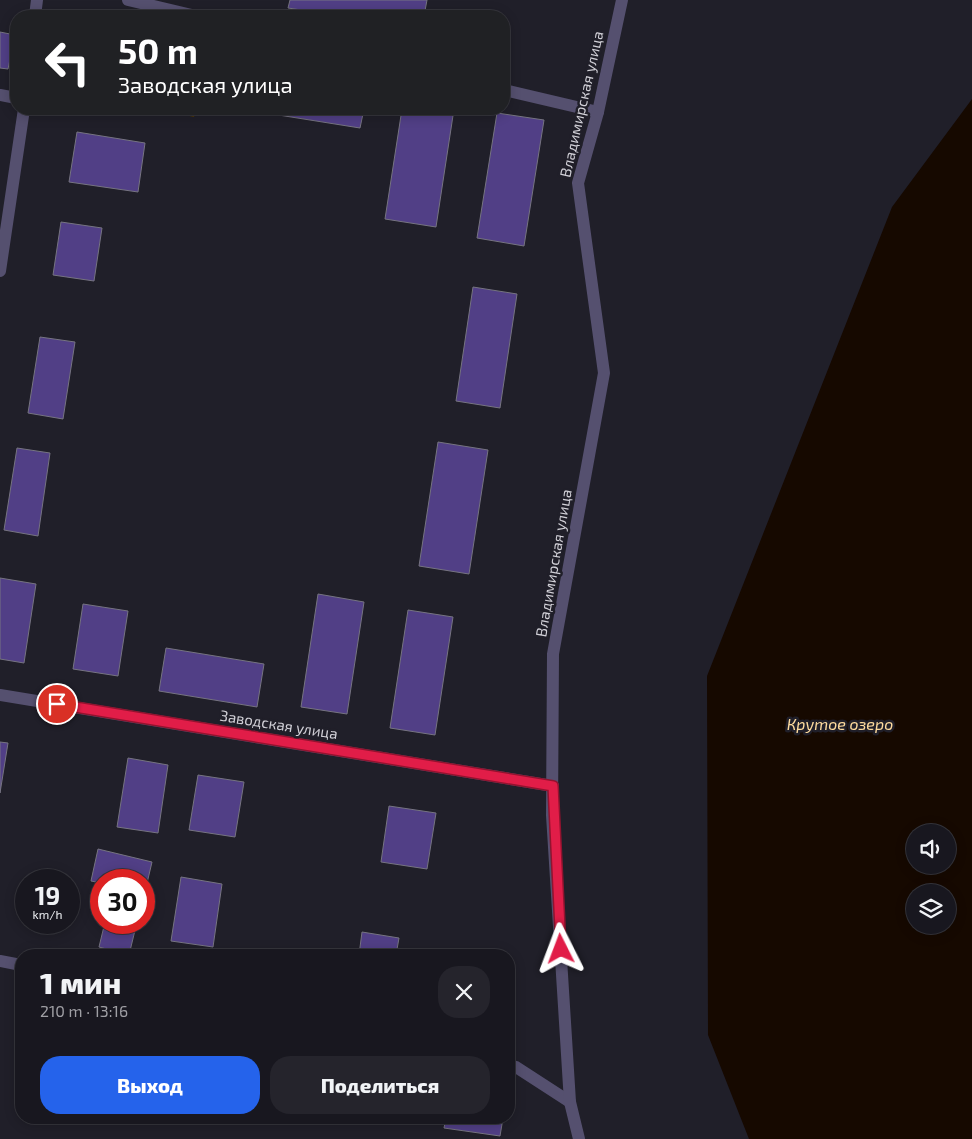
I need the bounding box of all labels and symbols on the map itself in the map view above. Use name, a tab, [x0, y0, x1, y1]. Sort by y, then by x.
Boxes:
street label: Владимирская улица	[555, 29, 608, 179]
street label: Владимирская улица	[531, 488, 576, 638]
pin	[36, 683, 78, 725]
street label: Заводская улица	[219, 706, 339, 743]
water label: Крутое озеро	[787, 714, 893, 733]
speed limit sign: 30	[90, 869, 155, 934]
position arrow	[534, 922, 586, 974]

